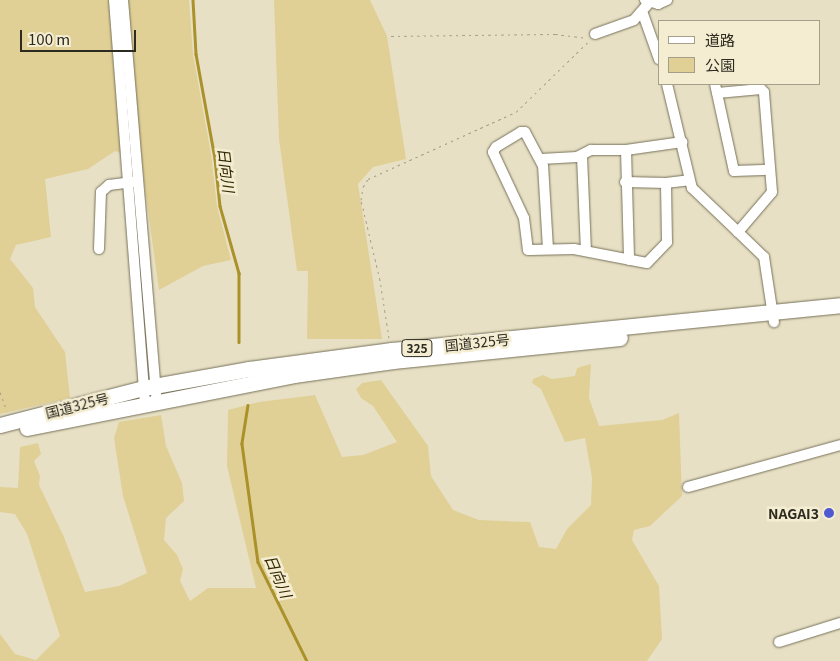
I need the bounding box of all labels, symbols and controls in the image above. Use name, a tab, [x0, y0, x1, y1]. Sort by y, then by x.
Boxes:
scale bar	[22, 20, 139, 52]
legend	[658, 20, 820, 85]
text: 100 m	[28, 28, 70, 49]
text: 道路	[705, 29, 735, 50]
text: 公園	[705, 54, 735, 75]
water label: 日向川	[215, 147, 239, 193]
street label: 国道325号	[444, 330, 510, 354]
road number: 325	[401, 338, 433, 358]
street label: 国道325号	[43, 389, 111, 421]
place label: NAGAI3	[768, 505, 819, 521]
marker: NAGAI3	[823, 507, 835, 519]
water label: 日向川	[262, 552, 296, 600]

